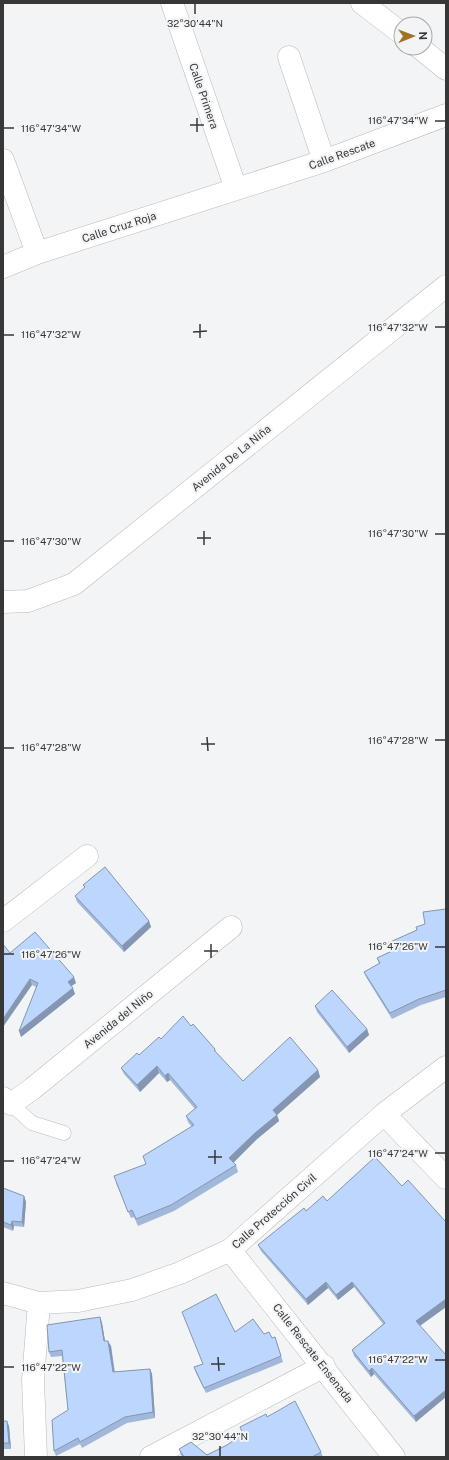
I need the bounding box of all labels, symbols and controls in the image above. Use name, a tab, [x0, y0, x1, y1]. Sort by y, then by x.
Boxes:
north arrow	[393, 16, 433, 56]
text: 32°30'44"N	[167, 17, 223, 29]
text: N	[417, 31, 429, 40]
street label: Calle Primera	[187, 62, 221, 130]
text: 116°47'34"W	[368, 114, 429, 126]
text: 116°47'34"W	[21, 122, 82, 134]
street label: Calle Rescate	[307, 136, 377, 172]
street label: Calle Cruz Roja	[80, 209, 158, 245]
text: 116°47'32"W	[368, 321, 428, 333]
text: 116°47'32"W	[21, 328, 81, 340]
street label: Avenida De La Niña	[189, 422, 273, 494]
text: 116°47'30"W	[368, 527, 428, 539]
text: 116°47'30"W	[21, 535, 81, 547]
text: 116°47'28"W	[368, 734, 428, 746]
text: 116°47'28"W	[21, 741, 81, 753]
text: 116°47'26"W	[368, 940, 428, 952]
text: 116°47'26"W	[21, 948, 81, 960]
street label: Avenida del Niño	[81, 987, 155, 1051]
text: 116°47'24"W	[368, 1147, 428, 1159]
text: 116°47'24"W	[21, 1154, 81, 1166]
street label: Calle Protección Civil	[229, 1171, 319, 1251]
street label: Calle Rescate Ensenada	[271, 1301, 355, 1405]
text: 116°47'22"W	[368, 1353, 428, 1365]
text: 116°47'22"W	[21, 1361, 81, 1373]
text: 32°30'44"N	[192, 1430, 248, 1442]

